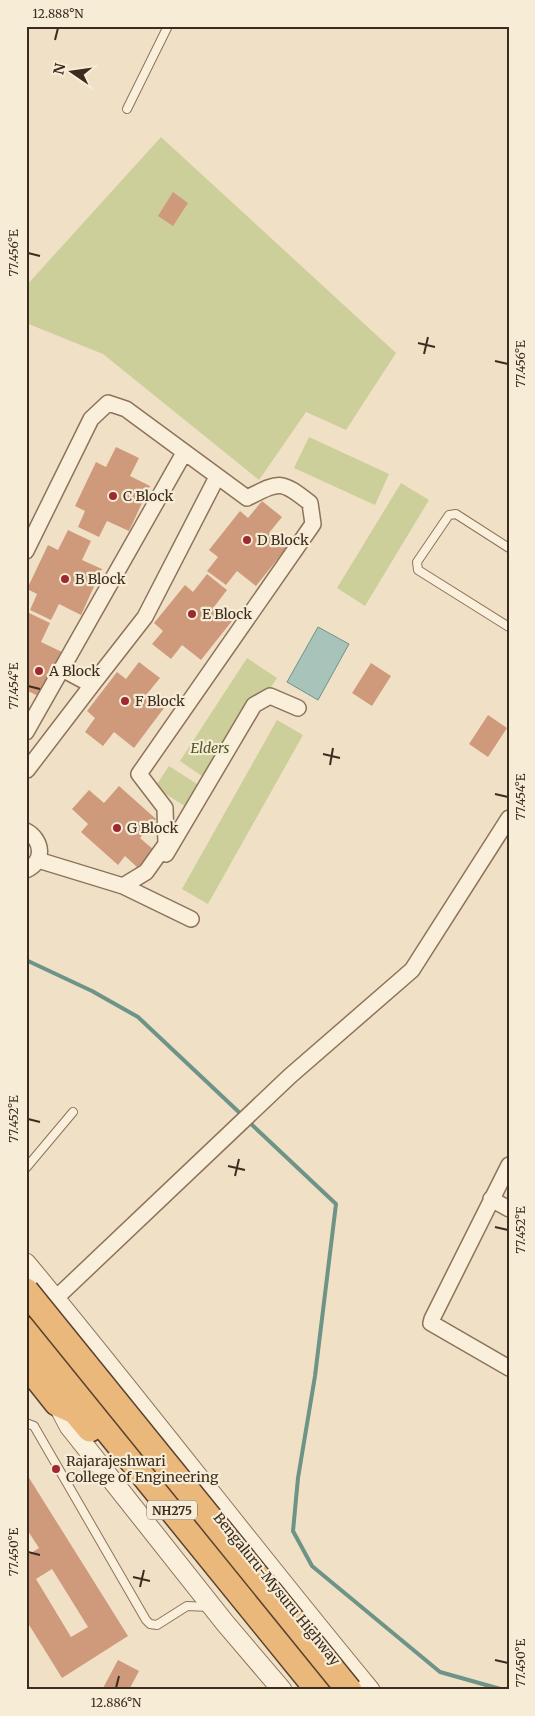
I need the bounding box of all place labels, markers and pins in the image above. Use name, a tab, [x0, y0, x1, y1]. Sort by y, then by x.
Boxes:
place label: C Block	[123, 487, 174, 505]
marker: C Block	[107, 490, 119, 502]
place label: D Block	[257, 531, 309, 549]
marker: D Block	[241, 534, 253, 546]
place label: B Block	[75, 570, 126, 588]
marker: B Block	[59, 573, 71, 585]
place label: E Block	[202, 605, 252, 623]
marker: E Block	[186, 608, 198, 620]
place label: A Block	[48, 662, 100, 680]
marker: A Block	[33, 665, 45, 677]
place label: F Block	[135, 692, 185, 710]
marker: F Block	[119, 695, 131, 707]
place label: G Block	[127, 819, 179, 837]
marker: G Block	[111, 822, 123, 834]
place label: Rajarajeshwari College of Engineering	[66, 1452, 219, 1486]
marker: Rajarajeshwari College of Engineering	[50, 1463, 62, 1475]

